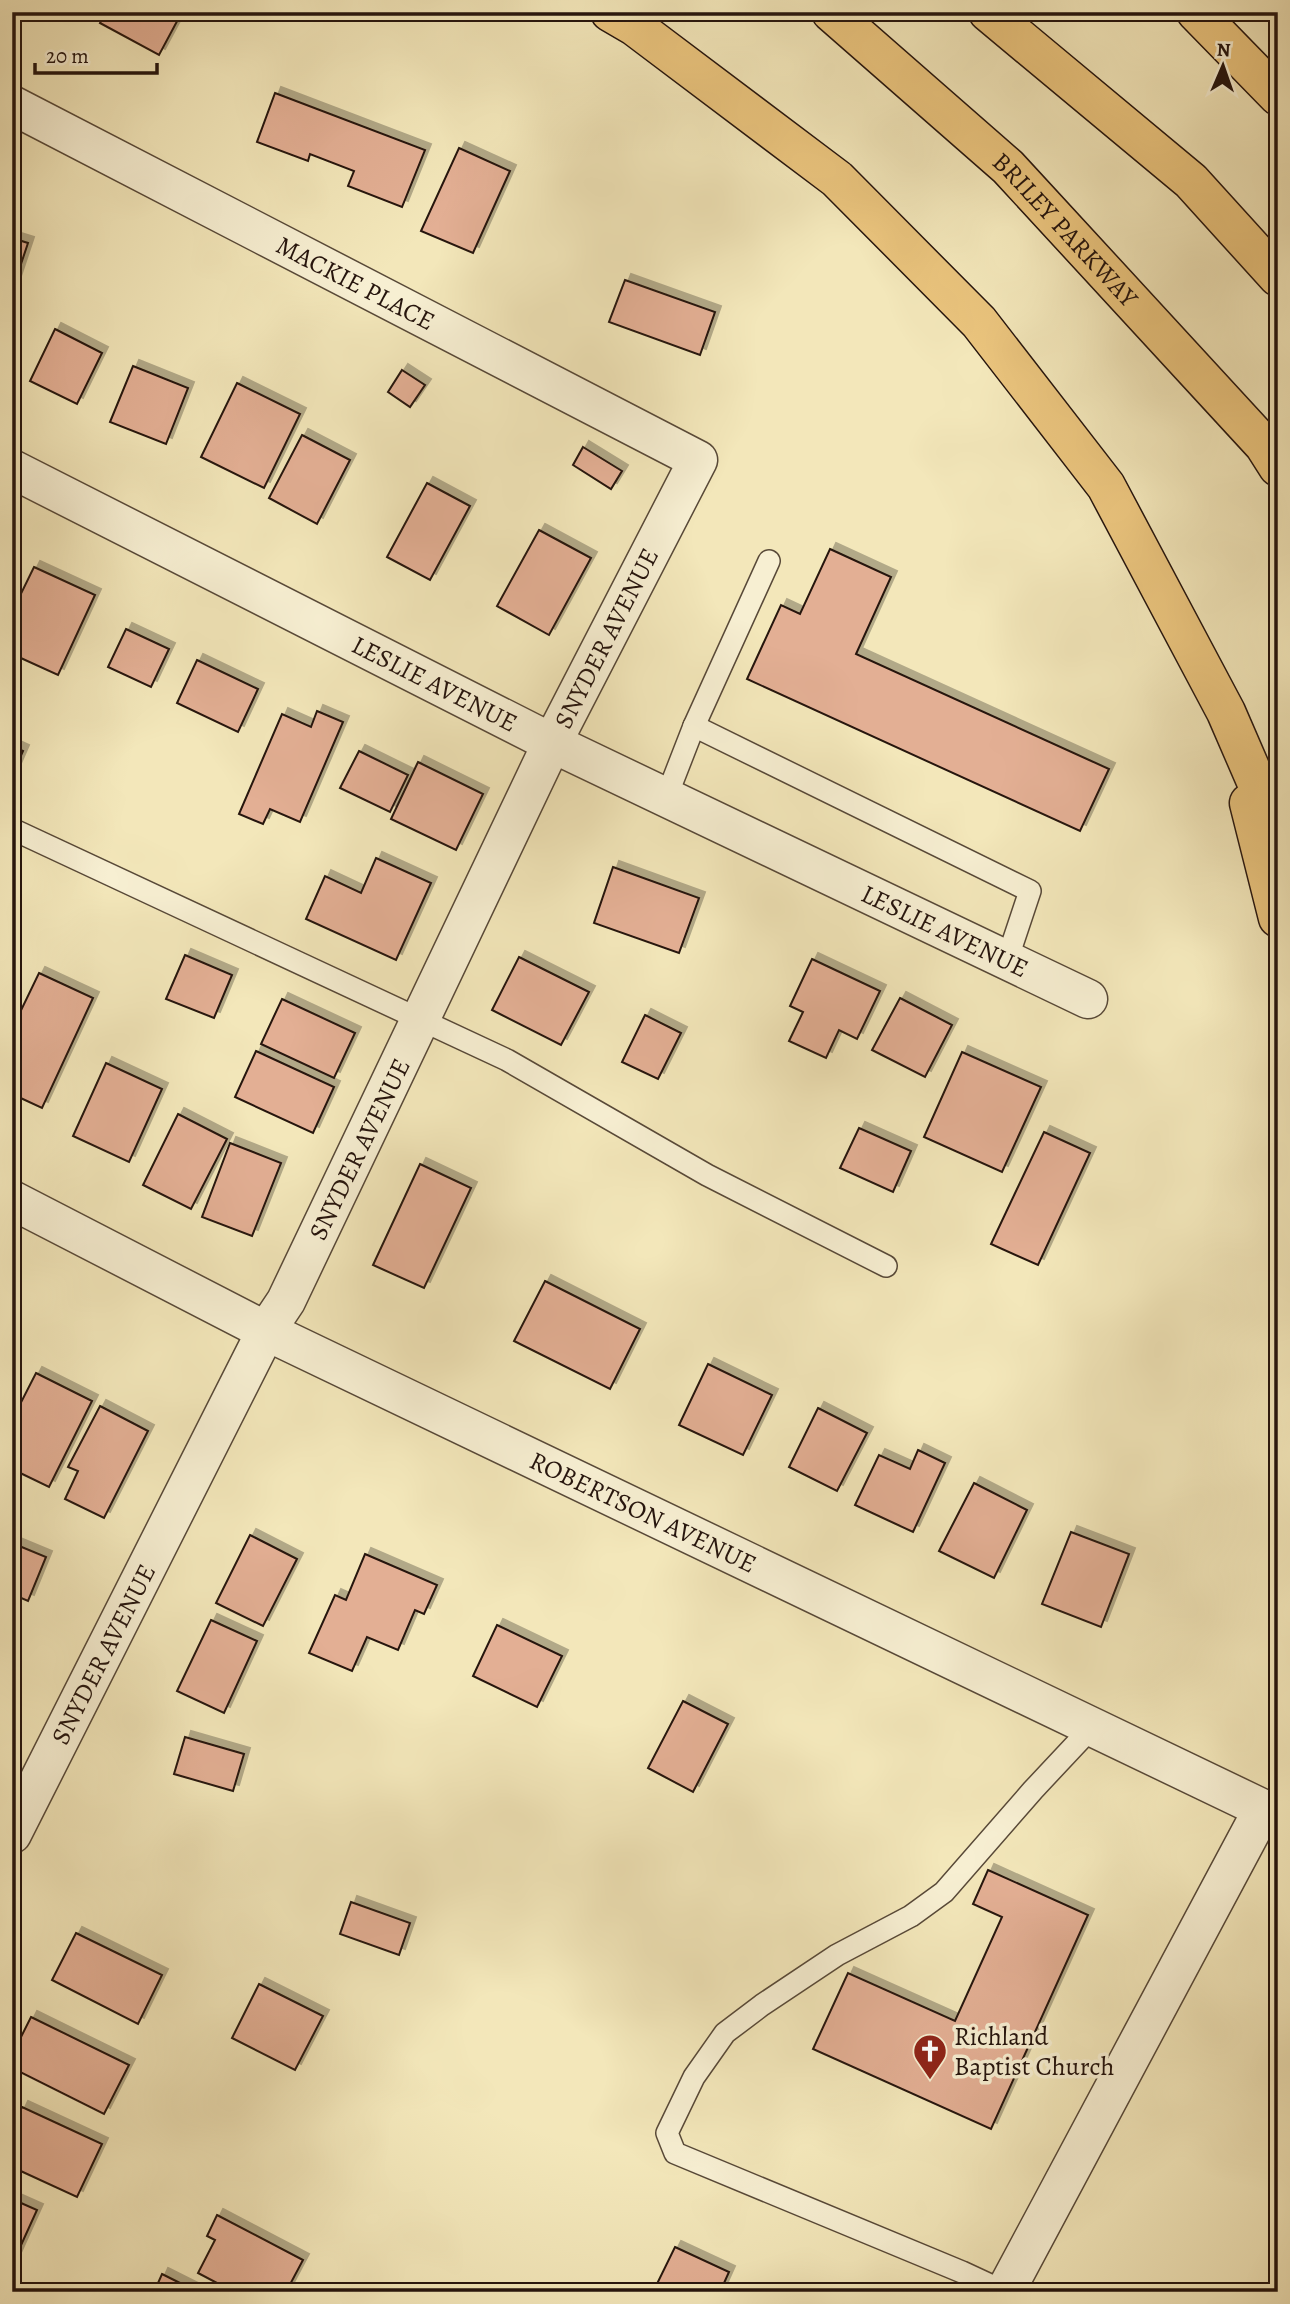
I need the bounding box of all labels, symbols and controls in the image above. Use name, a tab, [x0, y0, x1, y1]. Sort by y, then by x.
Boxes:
scale bar	[35, 32, 158, 76]
north arrow	[1188, 32, 1258, 102]
text: N	[1216, 37, 1231, 63]
text: 20 m	[46, 42, 89, 70]
street label: BRILEY PARKWAY	[985, 144, 1146, 316]
street label: MACKIE PLACE	[270, 228, 441, 339]
street label: SNYDER AVENUE	[546, 542, 667, 734]
street label: LESLIE AVENUE	[346, 627, 523, 741]
street label: LESLIE AVENUE	[855, 876, 1034, 986]
street label: SNYDER AVENUE	[300, 1052, 419, 1246]
street label: ROBERTSON AVENUE	[524, 1443, 762, 1581]
street label: SNYDER AVENUE	[43, 1558, 164, 1750]
place label: Richland Baptist Church	[954, 2019, 1114, 2084]
church icon: Richland Baptist Church	[911, 2032, 949, 2081]

